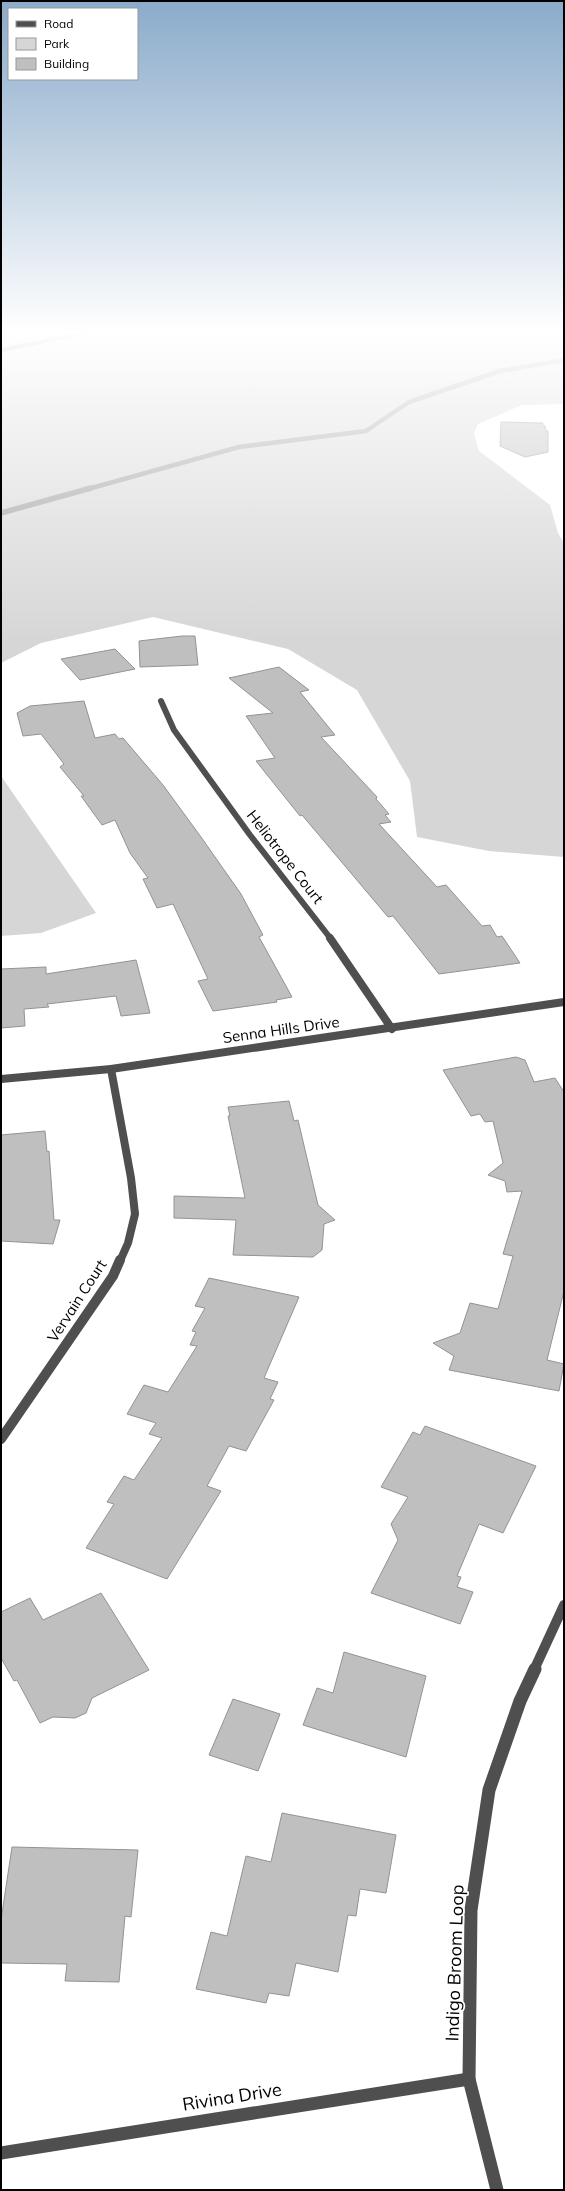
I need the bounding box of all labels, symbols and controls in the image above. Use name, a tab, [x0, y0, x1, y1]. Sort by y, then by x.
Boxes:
legend	[8, 8, 138, 80]
text: Road	[44, 16, 73, 31]
text: Park	[44, 36, 70, 51]
text: Building	[44, 56, 89, 71]
street label: Heliotrope Court	[243, 806, 328, 907]
street label: Senna Hills Drive	[221, 1012, 341, 1047]
street label: Vervain Court	[43, 1256, 110, 1346]
street label: Indigo Broom Loop	[440, 1884, 469, 2042]
street label: Rivina Drive	[181, 2077, 283, 2116]

